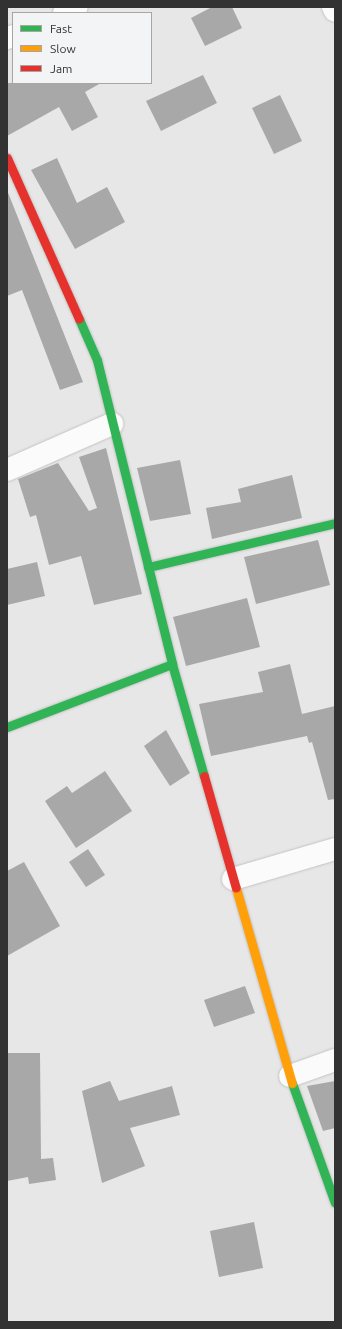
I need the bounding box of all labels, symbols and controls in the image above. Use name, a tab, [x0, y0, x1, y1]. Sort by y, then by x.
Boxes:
legend	[12, 12, 152, 84]
text: Fast	[50, 22, 72, 35]
text: Slow	[50, 42, 76, 55]
text: Jam	[50, 62, 72, 75]

